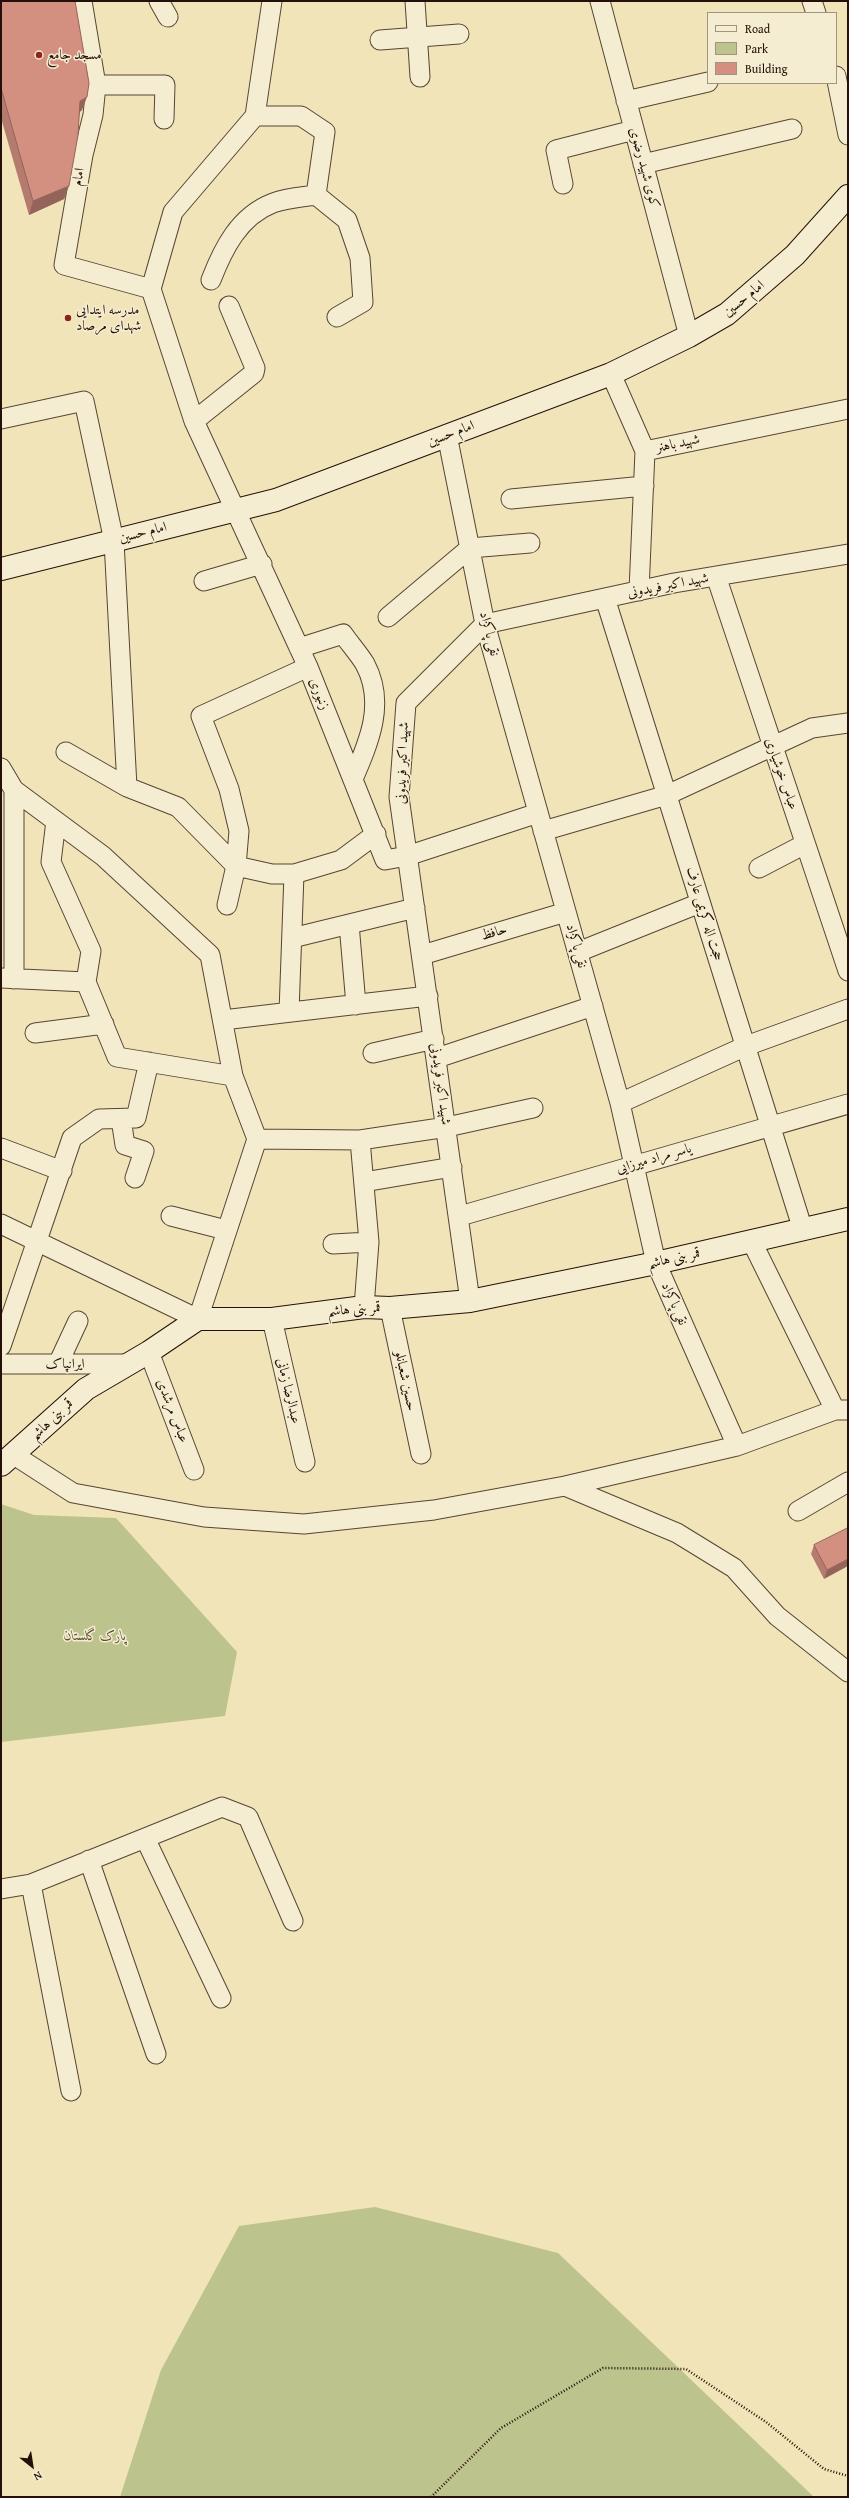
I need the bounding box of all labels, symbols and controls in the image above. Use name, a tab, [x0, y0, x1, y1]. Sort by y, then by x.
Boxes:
legend	[707, 12, 837, 84]
text: Road	[745, 20, 770, 37]
text: Park	[745, 40, 768, 57]
place label: مسجد جامع	[47, 47, 102, 63]
marker: مسجد جامع	[34, 50, 44, 60]
text: Building	[745, 60, 788, 77]
street label: کوی شهید رضوی	[625, 126, 663, 210]
street label: امام	[69, 167, 89, 187]
street label: امام حسین	[720, 277, 768, 321]
place label: مدرسه ایتدایی شهدای مرصاد	[76, 302, 141, 334]
marker: مدرسه ایتدایی شهدای مرصاد	[63, 313, 73, 323]
street label: امام حسین	[425, 417, 477, 451]
street label: شهید باهنر	[655, 431, 701, 457]
street label: امام حسین	[117, 519, 169, 547]
street label: شهید اکبر فریدونی	[626, 570, 710, 602]
street label: نقی پاکزاد	[475, 610, 503, 658]
street label: زنبوری	[305, 676, 333, 712]
street label: شهید اکبر فریدونی	[393, 721, 413, 805]
street label: عباس خوشیاری	[761, 736, 801, 812]
street label: حجت اله کریمی عارف	[682, 865, 726, 963]
street label: حافظ	[479, 921, 509, 945]
street label: نقی پاکزاد	[562, 922, 590, 970]
street label: شهید اکبر فریدونی	[426, 1042, 454, 1126]
street label: یاسر مراد میرزایی	[614, 1140, 694, 1178]
street label: قمر بنی هاشم	[646, 1245, 702, 1273]
street label: نقی پاکزاد	[657, 1280, 691, 1328]
street label: قمر بنی هاشم	[327, 1300, 381, 1320]
street label: حسین شعبانلو	[390, 1349, 420, 1413]
street label: ایرانپاک	[46, 1356, 84, 1372]
street label: عبدالرضا زمانی	[272, 1356, 304, 1426]
street label: عباس مرشدی	[152, 1377, 192, 1445]
street label: قمر بنی هاشم	[27, 1396, 77, 1444]
park label: پارک گلستان	[64, 1628, 126, 1644]
north arrow	[12, 2446, 52, 2486]
text: N	[31, 2468, 45, 2485]

